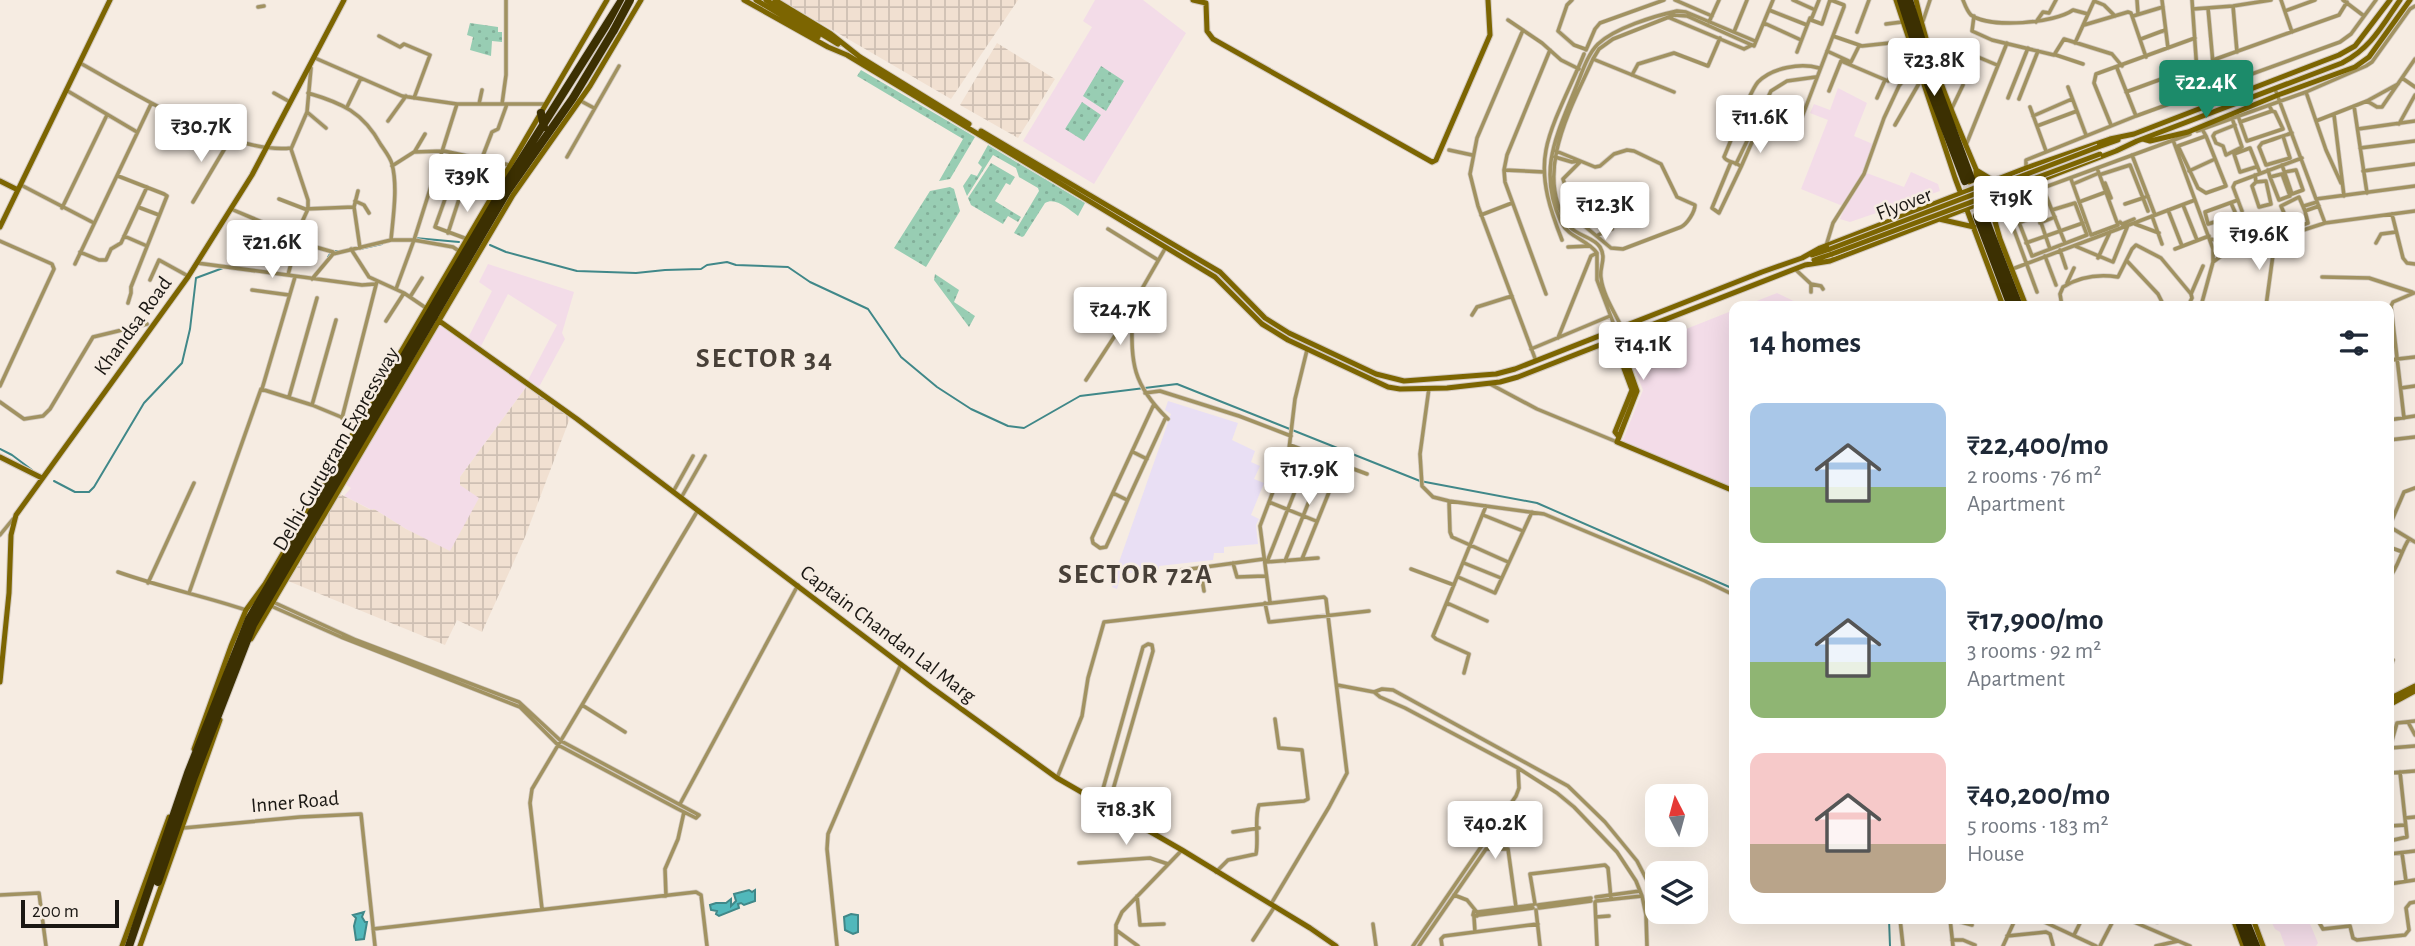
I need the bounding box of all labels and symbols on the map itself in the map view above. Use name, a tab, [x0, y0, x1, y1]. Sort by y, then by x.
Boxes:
pin: ₹23.8K	[1877, 38, 1991, 98]
pin: ₹22.4K	[2149, 60, 2263, 120]
pin: ₹11.6K	[1703, 96, 1817, 155]
pin: ₹30.7K	[144, 104, 258, 164]
pin: ₹39K	[426, 154, 508, 214]
pin: ₹19K	[1970, 176, 2052, 236]
pin: ₹12.3K	[1548, 182, 1662, 242]
street label: Flyover	[1873, 184, 1935, 224]
pin: ₹19.6K	[2202, 212, 2316, 272]
pin: ₹21.6K	[215, 220, 329, 280]
street label: Khandsa Road	[90, 273, 176, 379]
pin: ₹24.7K	[1063, 288, 1177, 347]
pin: ₹14.1K	[1586, 322, 1700, 382]
street label: Delhi-Gurugram Expressway	[269, 343, 403, 555]
district label: SECTOR 34	[696, 345, 834, 373]
pin: ₹17.9K	[1252, 448, 1366, 507]
street label: Captain Chandan Lal Marg	[796, 561, 980, 707]
district label: SECTOR 72A	[1058, 561, 1214, 589]
north arrow	[1645, 784, 1708, 847]
street label: Inner Road	[250, 788, 340, 816]
pin: ₹18.3K	[1069, 788, 1183, 847]
pin: ₹40.2K	[1438, 802, 1552, 861]
scale bar	[21, 897, 119, 929]

